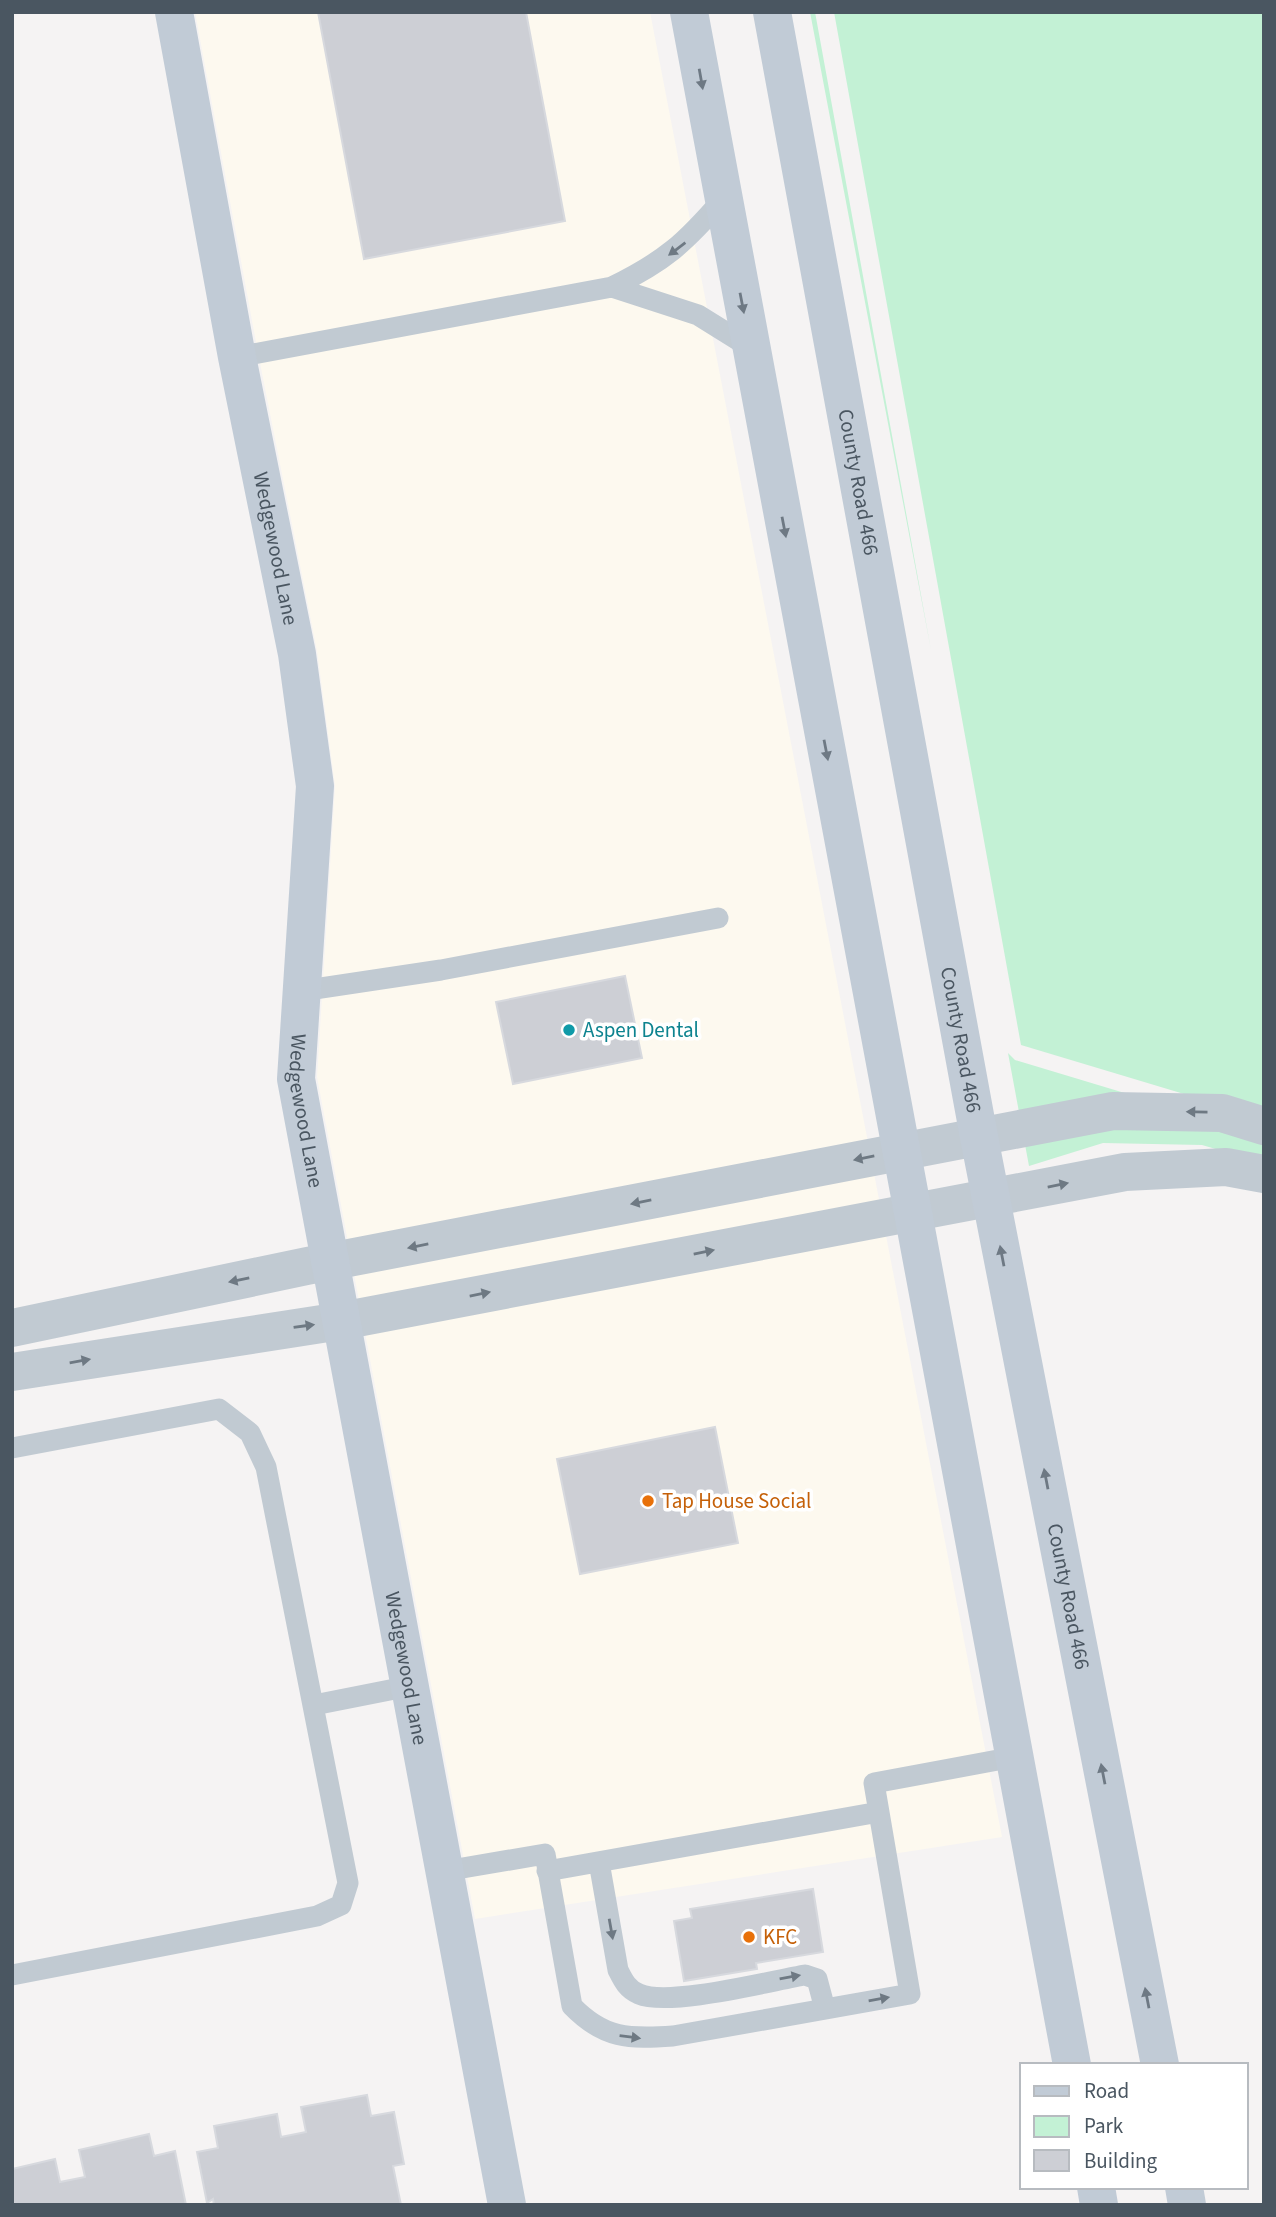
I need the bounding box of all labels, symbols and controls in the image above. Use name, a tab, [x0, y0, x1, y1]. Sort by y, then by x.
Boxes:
one-way arrow	[696, 68, 707, 90]
one-way arrow	[668, 241, 686, 256]
one-way arrow	[737, 292, 748, 314]
street label: County Road 466	[830, 407, 887, 558]
street label: Wedgewood Lane	[246, 469, 306, 628]
one-way arrow	[779, 516, 790, 538]
one-way arrow	[821, 739, 832, 761]
street label: County Road 466	[933, 964, 989, 1115]
place label: Aspen Dental	[583, 1015, 699, 1045]
marker: Aspen Dental	[561, 1022, 577, 1038]
street label: Wedgewood Lane	[281, 1033, 331, 1190]
one-way arrow	[1186, 1107, 1208, 1118]
one-way arrow	[853, 1152, 875, 1163]
one-way arrow	[1047, 1180, 1069, 1191]
one-way arrow	[630, 1196, 652, 1207]
one-way arrow	[407, 1241, 429, 1252]
one-way arrow	[997, 1245, 1008, 1267]
one-way arrow	[693, 1246, 715, 1257]
one-way arrow	[228, 1274, 250, 1285]
one-way arrow	[469, 1289, 491, 1300]
one-way arrow	[294, 1320, 316, 1331]
one-way arrow	[69, 1355, 91, 1366]
one-way arrow	[1040, 1468, 1051, 1490]
place label: Tap House Social	[662, 1486, 811, 1516]
marker: Tap House Social	[640, 1493, 656, 1509]
street label: County Road 466	[1040, 1521, 1098, 1672]
street label: Wedgewood Lane	[377, 1589, 436, 1748]
one-way arrow	[1098, 1763, 1109, 1785]
one-way arrow	[606, 1918, 617, 1940]
place label: KFC	[763, 1922, 797, 1952]
marker: KFC	[741, 1929, 757, 1945]
one-way arrow	[779, 1971, 801, 1982]
one-way arrow	[1141, 1987, 1152, 2009]
one-way arrow	[868, 1994, 890, 2005]
one-way arrow	[619, 2031, 641, 2042]
legend	[1020, 2063, 1248, 2189]
text: Road	[1084, 2076, 1129, 2106]
text: Park	[1084, 2111, 1124, 2141]
text: Building	[1084, 2146, 1158, 2176]

